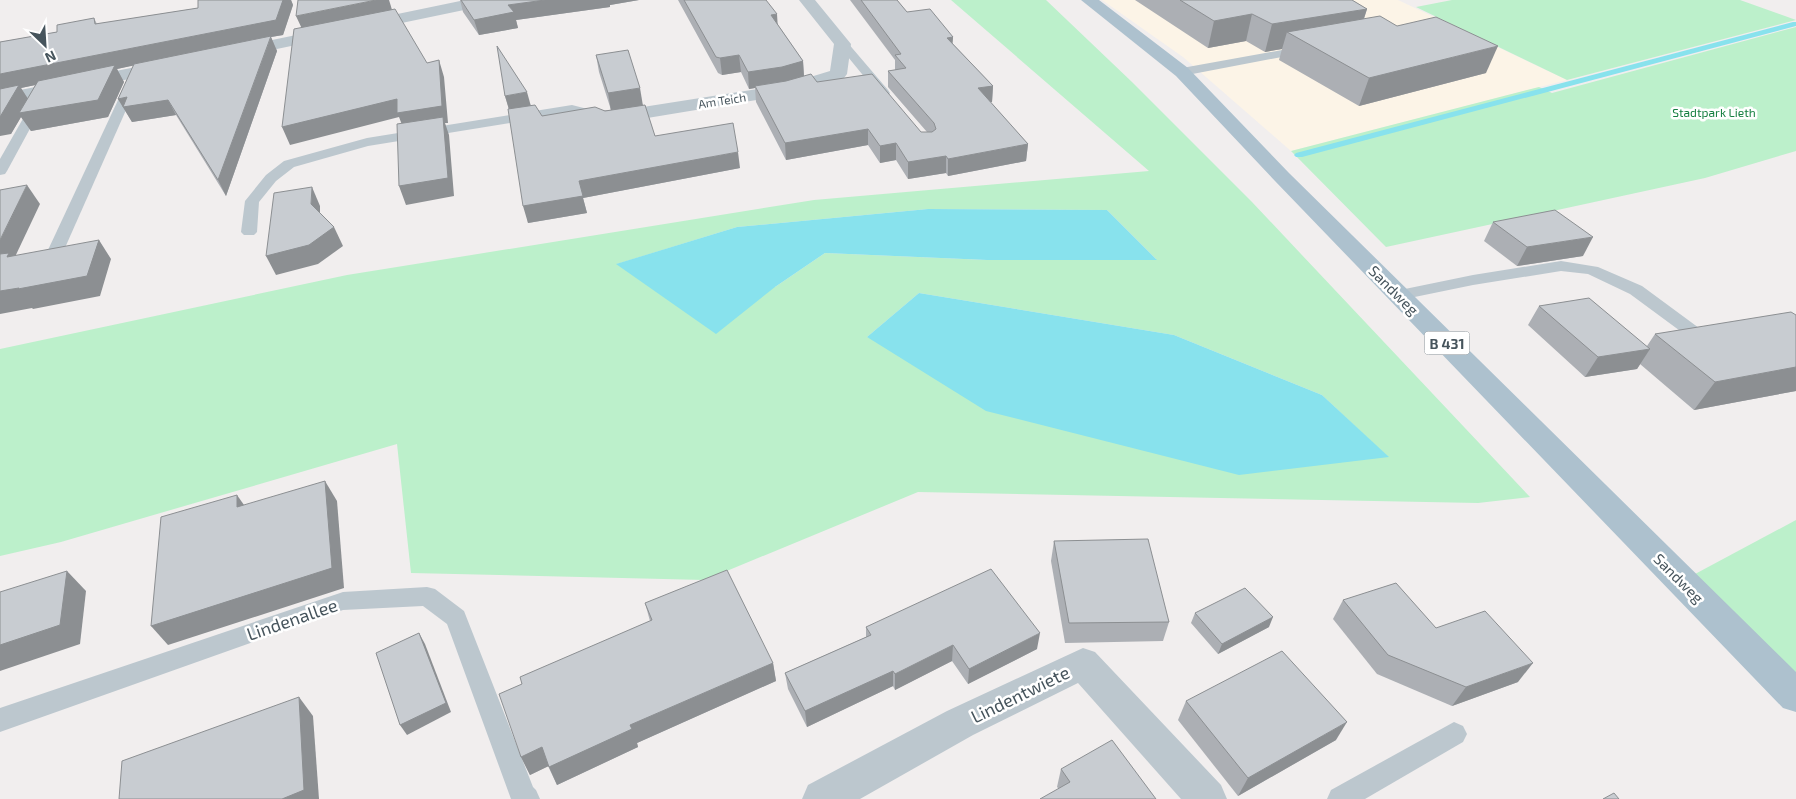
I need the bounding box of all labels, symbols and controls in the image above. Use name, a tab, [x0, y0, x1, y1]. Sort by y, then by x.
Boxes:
north arrow	[20, 20, 70, 70]
text: N	[43, 47, 59, 67]
street label: Am Teich	[697, 89, 747, 111]
park label: Stadtpark Lieth	[1672, 105, 1756, 119]
street label: Sandweg	[1365, 261, 1423, 319]
road number: B 431	[1424, 332, 1470, 354]
street label: Sandweg	[1650, 549, 1708, 607]
street label: Lindenallee	[244, 593, 340, 645]
street label: Lindentwiete	[967, 661, 1073, 727]

